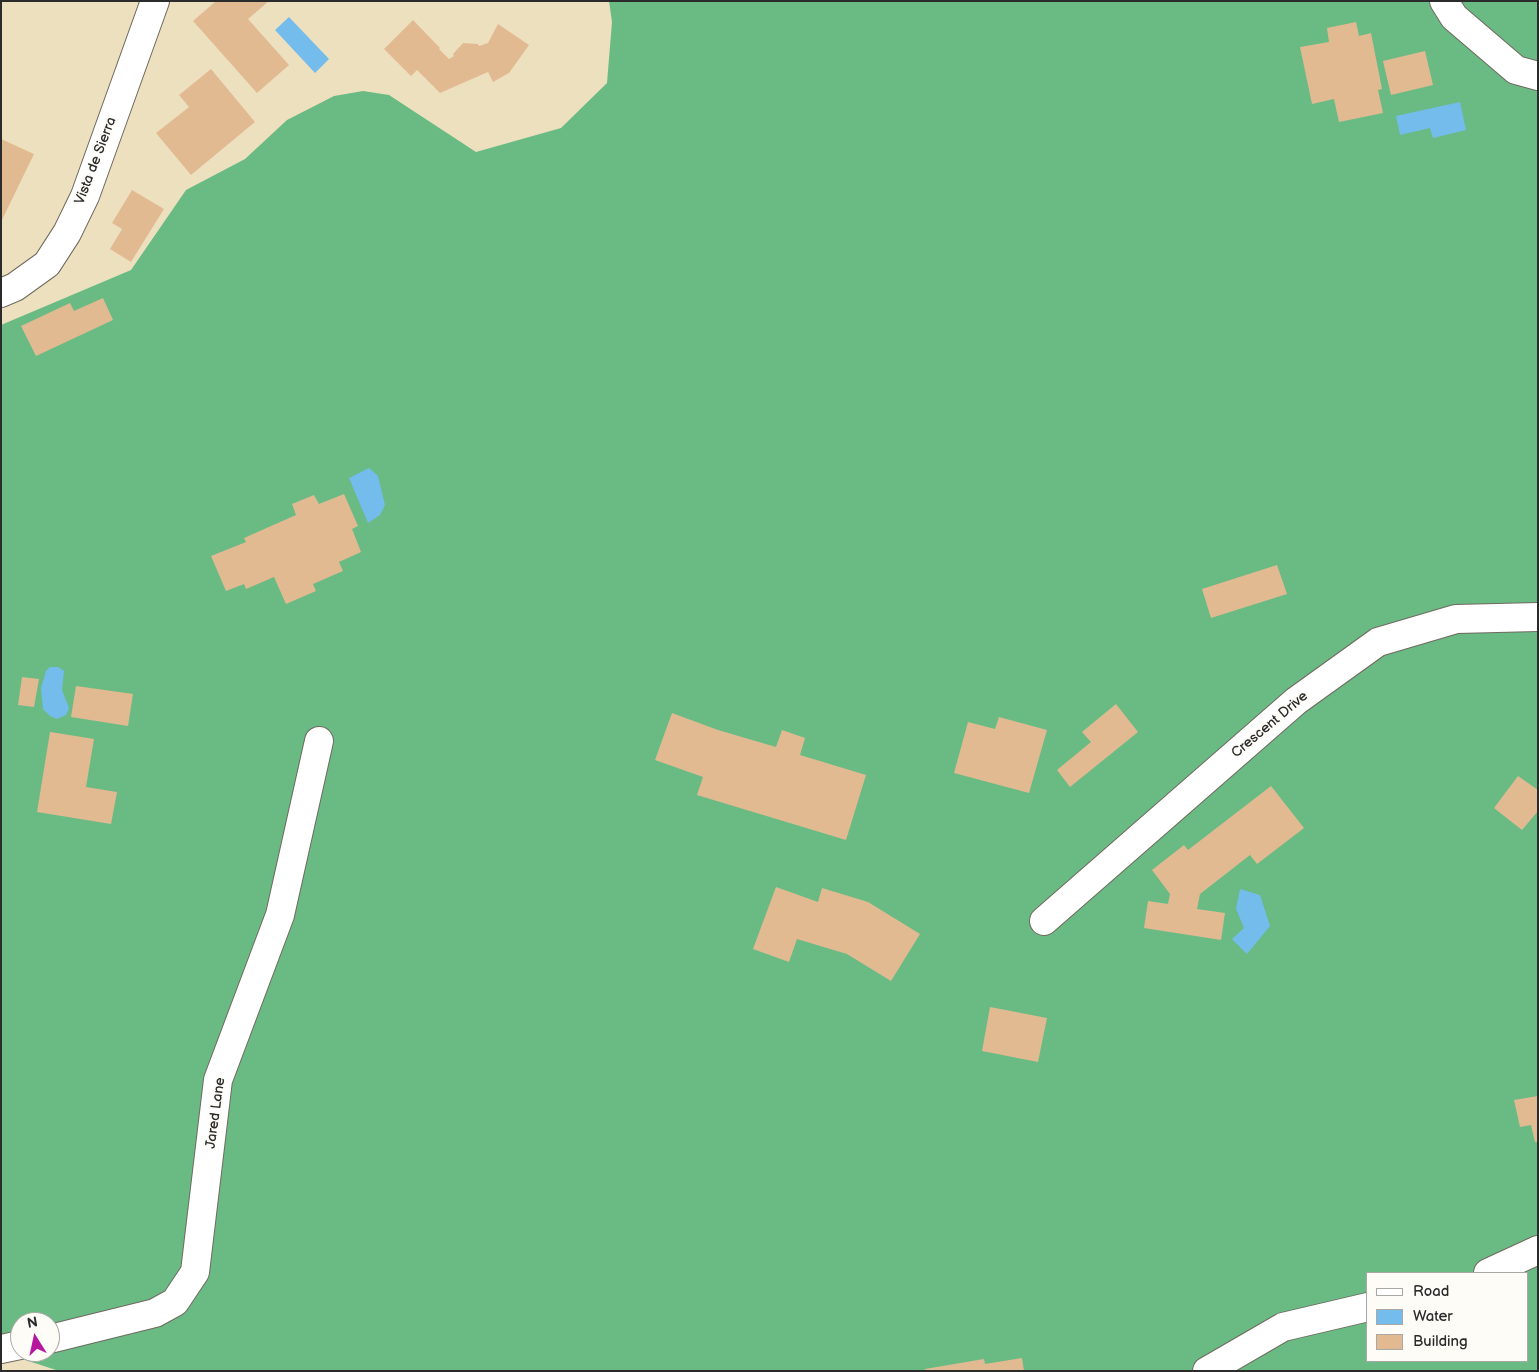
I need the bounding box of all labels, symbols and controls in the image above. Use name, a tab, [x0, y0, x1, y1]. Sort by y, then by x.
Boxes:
street label: Vista de Sierra	[72, 115, 120, 207]
street label: Crescent Drive	[1228, 688, 1312, 762]
street label: Jared Lane	[203, 1076, 229, 1150]
legend	[1366, 1272, 1529, 1362]
text: Road	[1413, 1282, 1449, 1301]
text: Water	[1413, 1307, 1453, 1326]
north arrow	[10, 1312, 60, 1362]
text: N	[26, 1313, 39, 1332]
text: Building	[1413, 1332, 1468, 1351]

